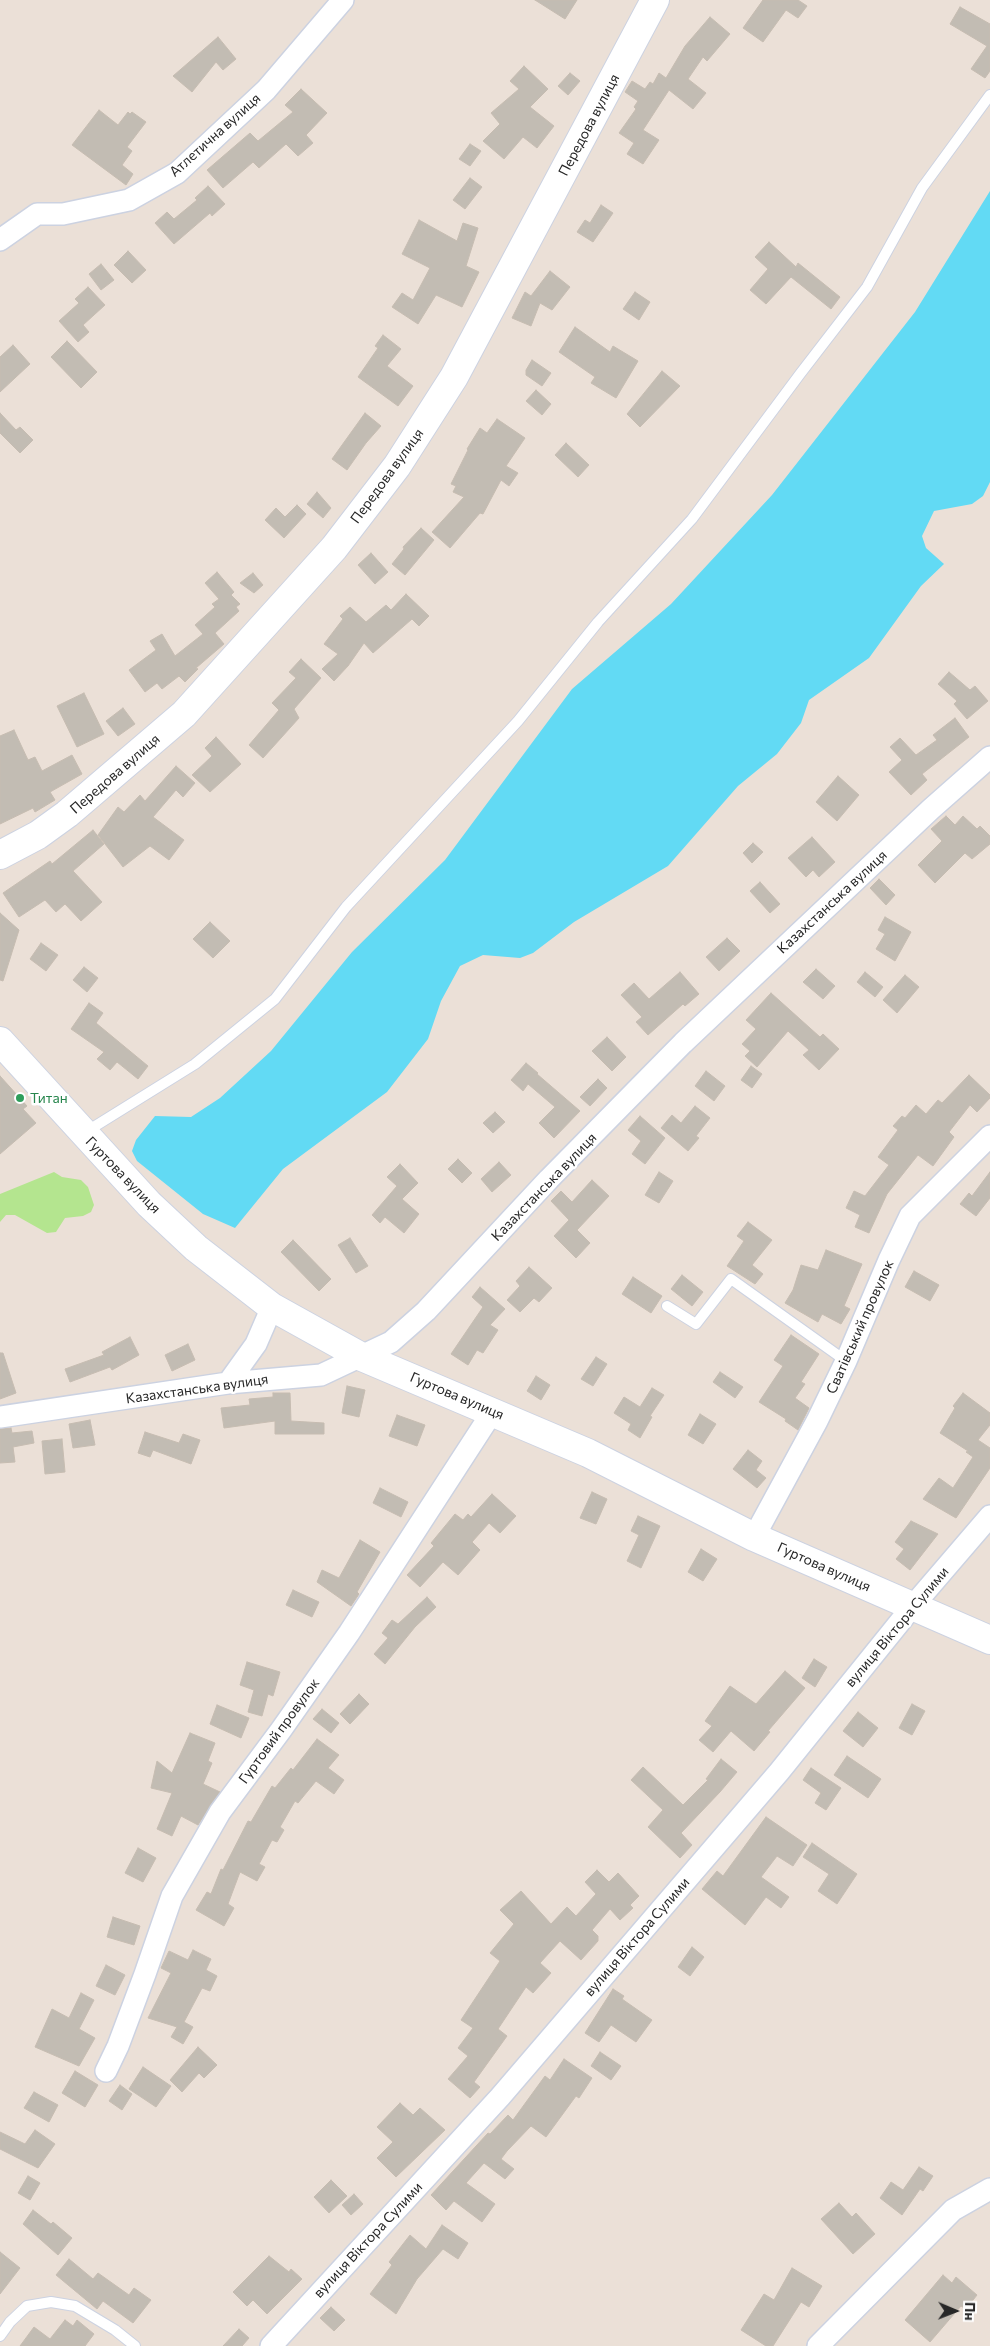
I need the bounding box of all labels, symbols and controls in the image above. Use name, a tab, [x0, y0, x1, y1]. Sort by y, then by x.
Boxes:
street label: Передова вулиця	[555, 71, 623, 179]
street label: Атлетична вулиця	[166, 90, 264, 180]
street label: Передова вулиця	[347, 425, 427, 527]
street label: Передова вулиця	[67, 731, 163, 817]
street label: Казахстанська вулиця	[774, 847, 890, 957]
place label: Титан	[30, 1090, 68, 1106]
marker: Титан	[14, 1092, 26, 1104]
street label: Казахстанська вулиця	[488, 1129, 600, 1245]
street label: Гуртова вулиця	[82, 1133, 164, 1217]
street label: Сватівський провулок	[823, 1257, 897, 1397]
street label: Гуртова вулиця	[408, 1369, 506, 1423]
street label: Казахстанська вулиця	[125, 1371, 269, 1407]
street label: Гуртова вулиця	[775, 1539, 873, 1595]
street label: вулиця Віктора Сулими	[842, 1563, 952, 1691]
street label: Гуртовий провулок	[235, 1675, 323, 1787]
street label: вулиця Віктора Сулими	[581, 1874, 693, 2000]
street label: вулиця Віктора Сулими	[310, 2179, 426, 2301]
north arrow	[930, 2286, 980, 2336]
text: Пн	[962, 2302, 979, 2321]

